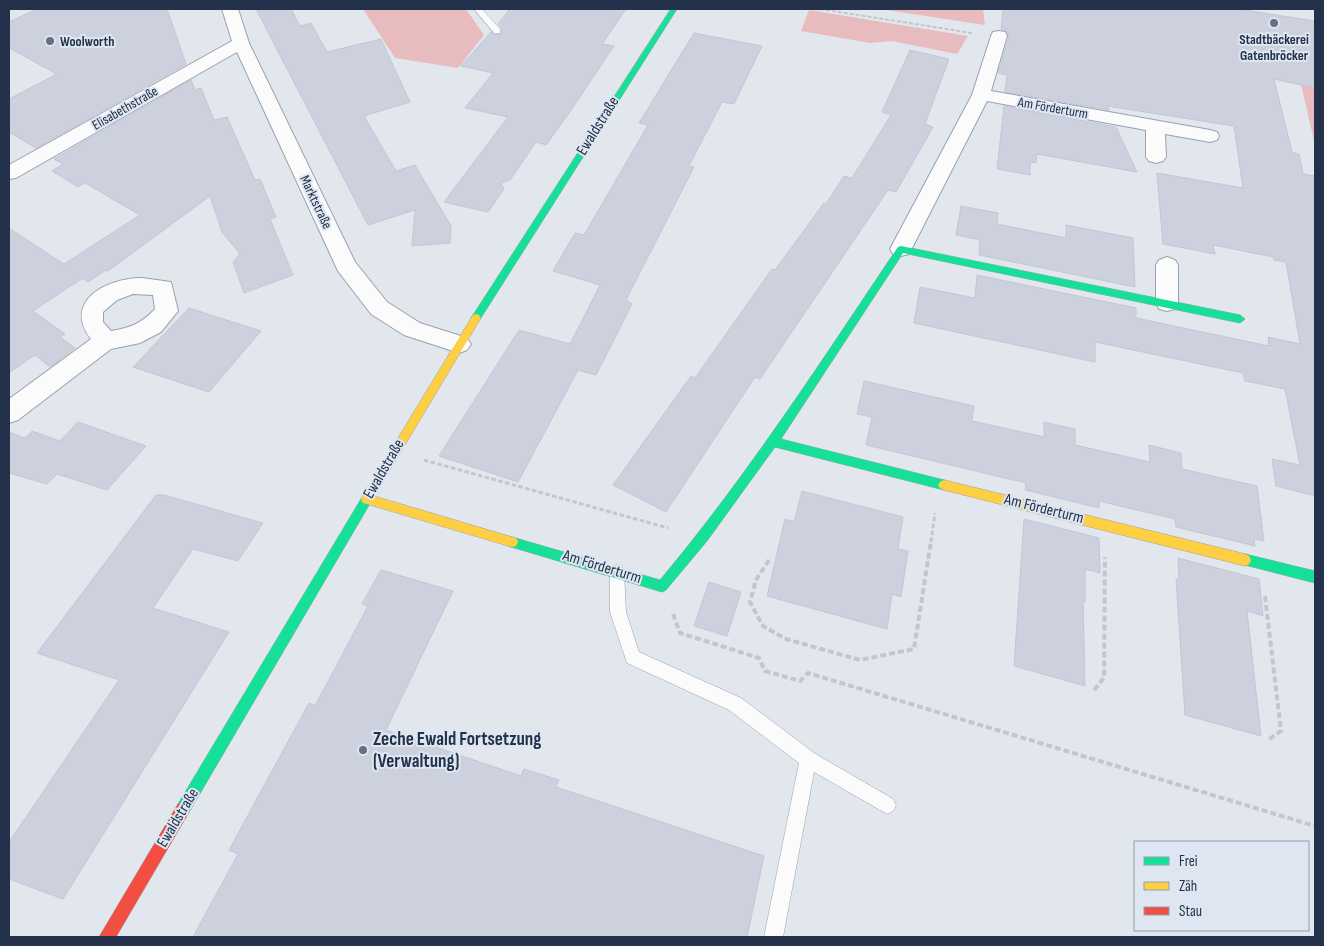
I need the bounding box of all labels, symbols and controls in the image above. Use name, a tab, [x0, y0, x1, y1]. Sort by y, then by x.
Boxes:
marker: Stadtbäckerei Gatenbröcker	[1268, 17, 1280, 29]
place label: Stadtbäckerei Gatenbröcker	[1239, 31, 1309, 64]
place label: Woolworth	[60, 33, 114, 50]
marker: Woolworth	[44, 35, 56, 47]
street label: Elisabethstraße	[89, 82, 161, 134]
street label: Ewaldstraße	[573, 93, 623, 159]
street label: Am Förderturm	[1016, 93, 1089, 123]
street label: Marktstraße	[296, 172, 336, 232]
street label: Ewaldstraße	[359, 436, 409, 502]
street label: Am Förderturm	[1001, 490, 1086, 528]
street label: Am Förderturm	[559, 546, 644, 588]
place label: Zeche Ewald Fortsetzung (Verwaltung)	[373, 728, 541, 773]
marker: Zeche Ewald Fortsetzung (Verwaltung)	[357, 744, 369, 756]
street label: Ewaldstraße	[153, 785, 203, 851]
legend	[1134, 841, 1309, 931]
text: Frei	[1179, 852, 1198, 871]
text: Zäh	[1179, 877, 1197, 896]
text: Stau	[1179, 902, 1202, 921]

